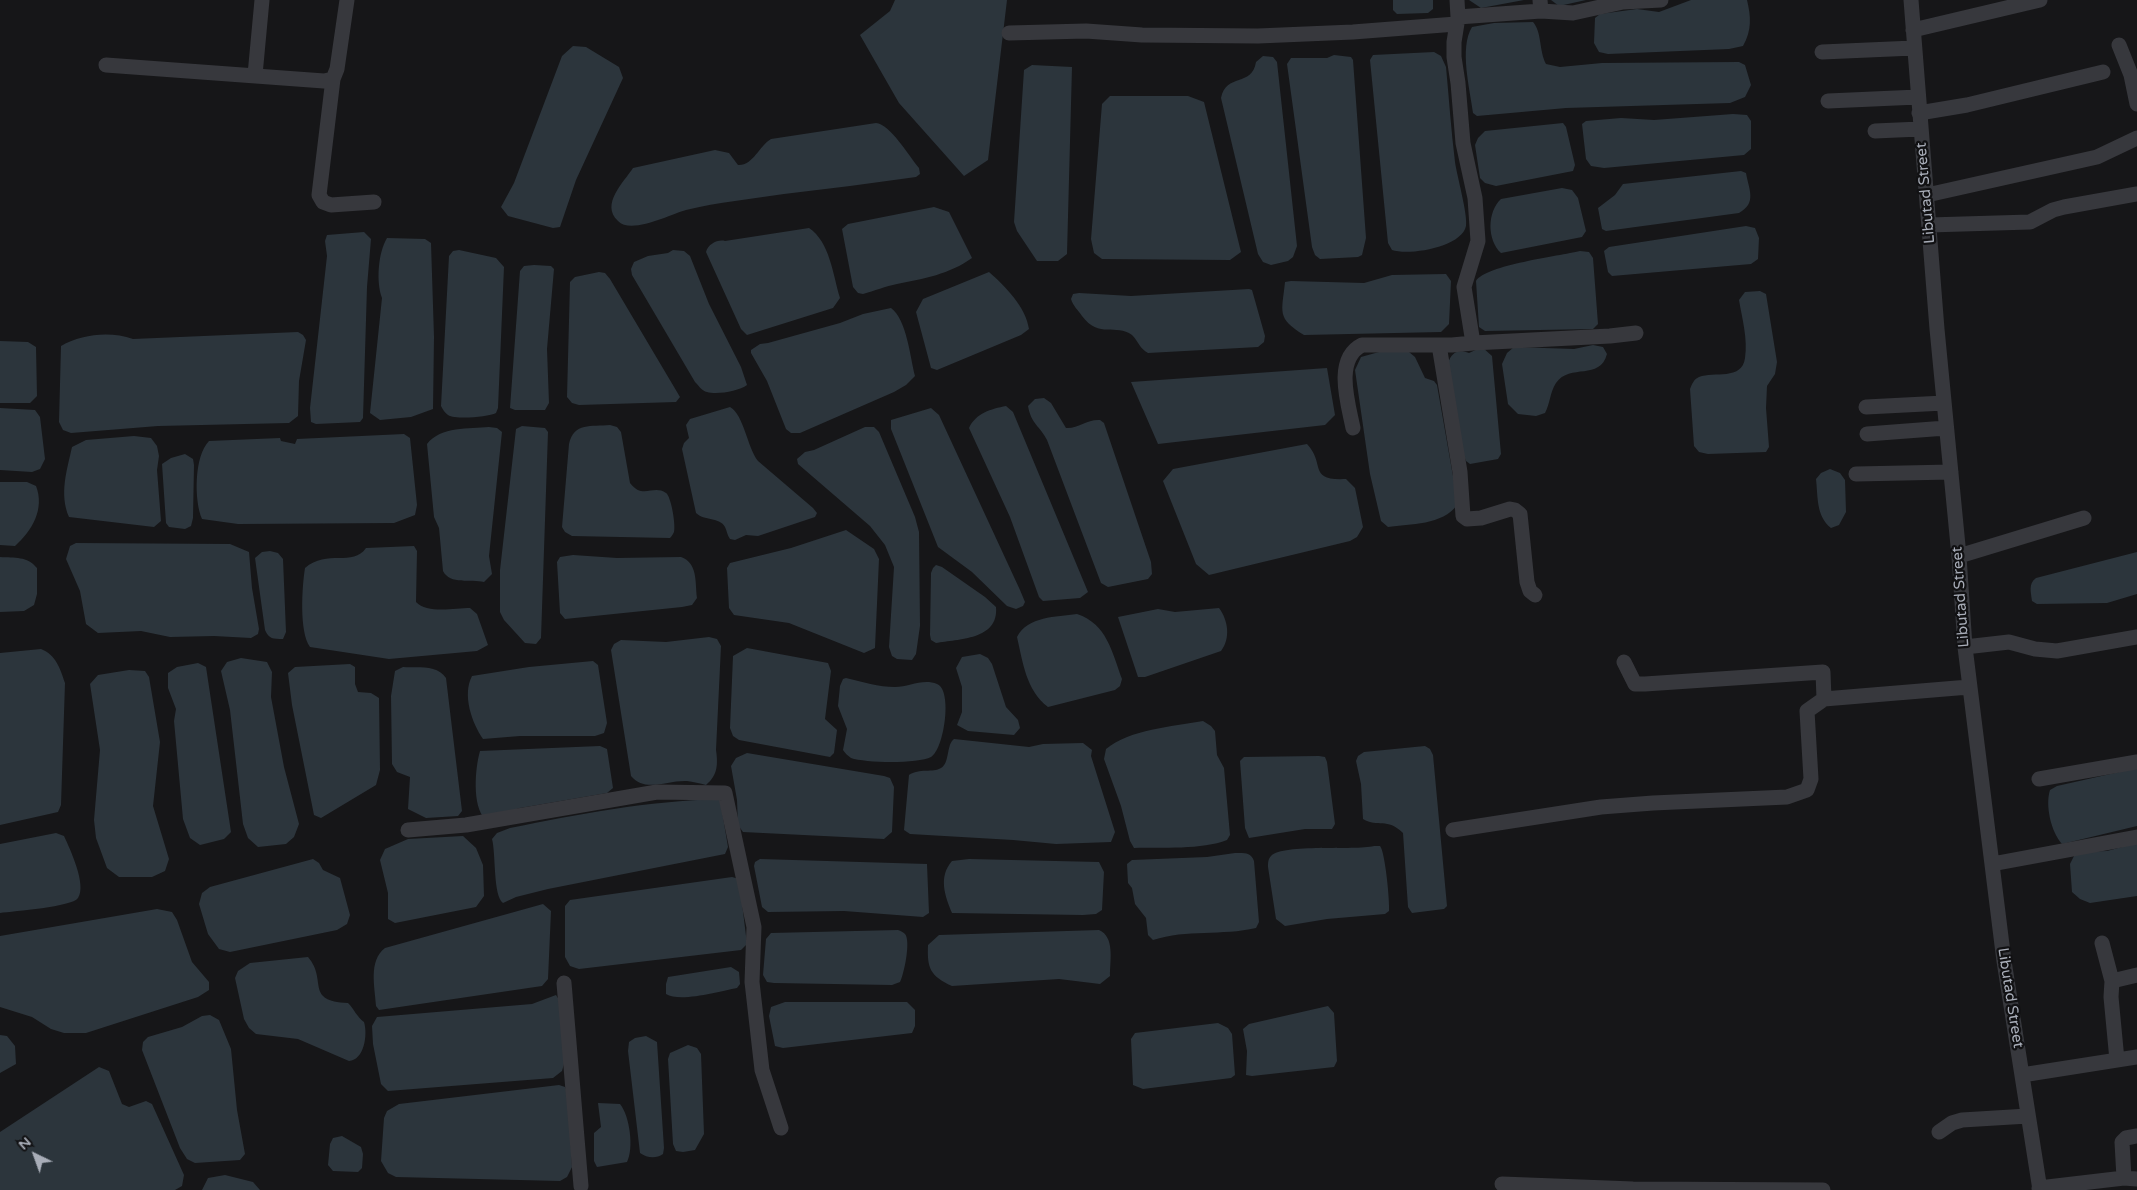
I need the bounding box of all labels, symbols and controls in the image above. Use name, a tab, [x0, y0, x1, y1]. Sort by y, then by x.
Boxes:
street label: Libutad Street	[1913, 142, 1939, 244]
street label: Libutad Street	[1948, 546, 1974, 648]
street label: Libutad Street	[1993, 947, 2027, 1049]
north arrow	[10, 1130, 60, 1180]
text: N	[15, 1133, 34, 1154]

